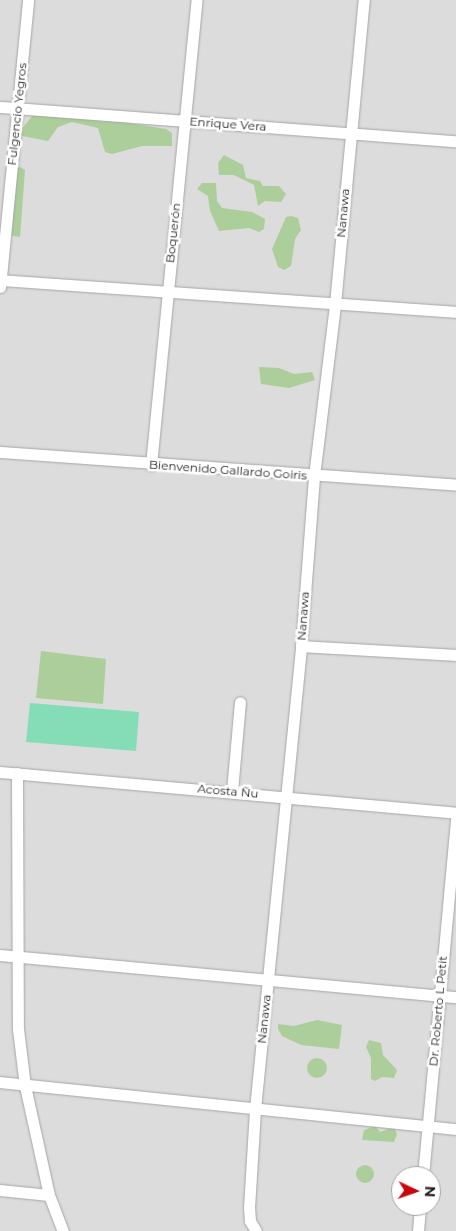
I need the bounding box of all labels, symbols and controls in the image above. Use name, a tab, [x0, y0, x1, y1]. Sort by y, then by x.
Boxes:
street label: Fulgencio Yegros	[4, 62, 30, 166]
street label: Enrique Vera	[189, 114, 267, 134]
street label: Nanawa	[334, 188, 352, 238]
street label: Boquerón	[163, 202, 183, 264]
street label: Bienvenido Gallardo Goiris	[148, 457, 308, 483]
street label: Nanawa	[294, 591, 312, 641]
street label: Acosta Ñu	[197, 781, 259, 801]
street label: Dr. Roberto L Petit	[426, 955, 450, 1067]
street label: Nanawa	[254, 994, 274, 1044]
north arrow	[391, 1166, 441, 1216]
text: N	[421, 1186, 439, 1198]

